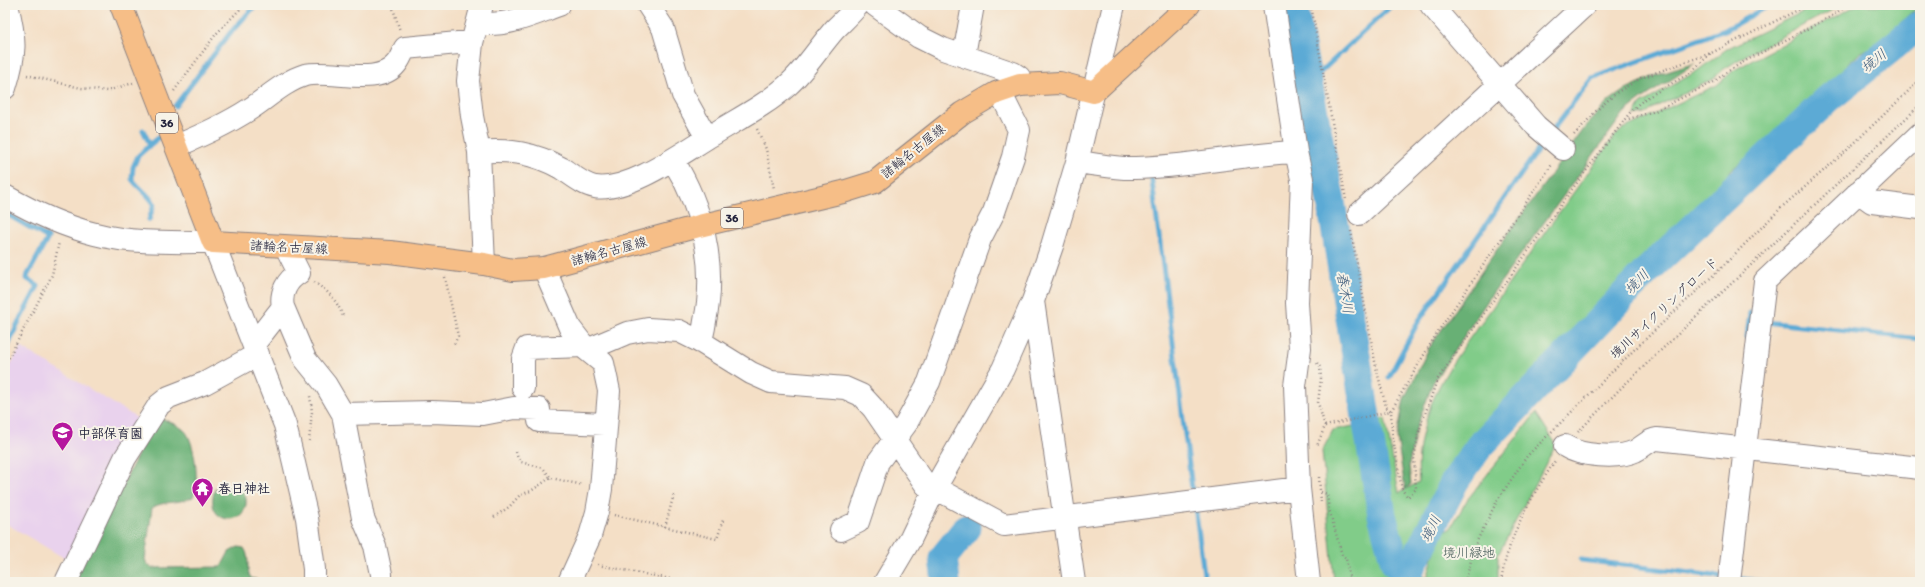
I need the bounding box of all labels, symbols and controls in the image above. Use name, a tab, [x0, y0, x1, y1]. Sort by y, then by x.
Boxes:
water label: 境川	[1858, 46, 1890, 76]
road number: 36	[156, 113, 178, 133]
street label: 諸輪名古屋線	[878, 120, 949, 181]
road number: 36	[721, 208, 743, 228]
street label: 諸輪名古屋線	[569, 233, 650, 268]
street label: 諸輪名古屋線	[250, 237, 329, 257]
street label: 境川サイクリングロード	[1607, 254, 1721, 362]
water label: 境川	[1621, 266, 1653, 298]
water label: 春木川	[1333, 271, 1357, 315]
school or university icon: 中部保育園	[50, 420, 76, 453]
place label: 中部保育園	[78, 426, 143, 441]
temple icon: 春日神社	[190, 475, 216, 508]
place label: 春日神社	[218, 481, 270, 496]
water label: 境川	[1417, 513, 1445, 545]
park label: 境川緑地	[1443, 545, 1495, 560]

